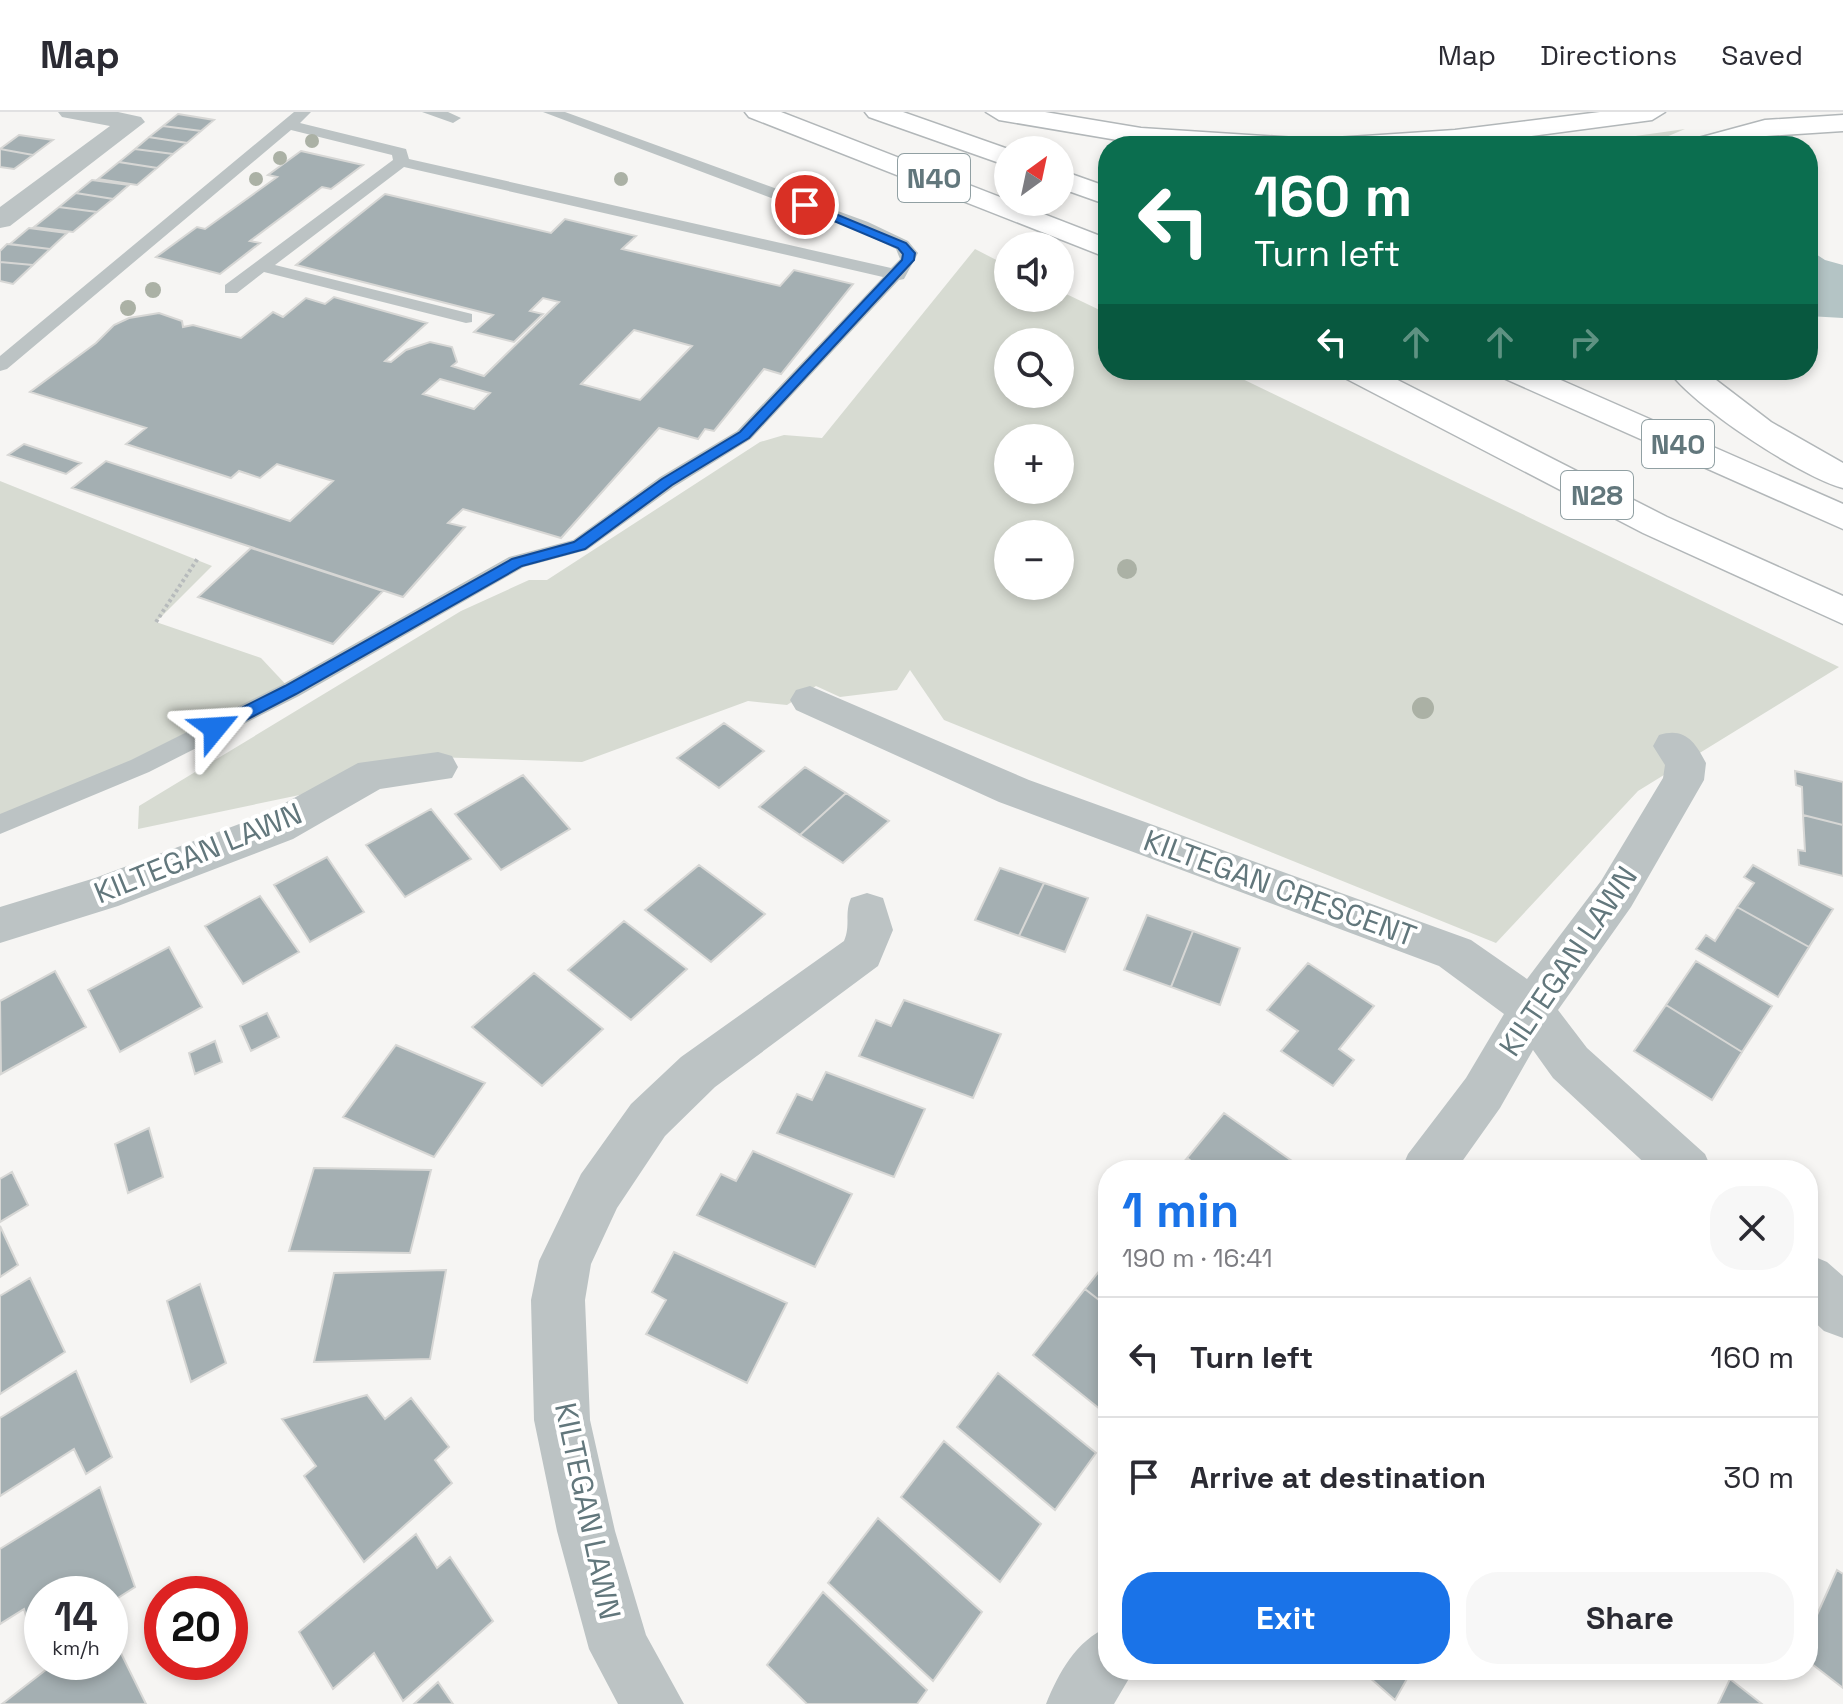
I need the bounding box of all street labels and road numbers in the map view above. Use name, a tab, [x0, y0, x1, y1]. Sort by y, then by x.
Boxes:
road number: N40	[898, 154, 970, 202]
road number: N40	[1642, 420, 1714, 468]
road number: N28	[1561, 471, 1633, 519]
street label: KILTEGAN LAWN	[88, 794, 308, 912]
street label: KILTEGAN CRESCENT	[1138, 821, 1422, 955]
street label: KILTEGAN LAWN	[1490, 859, 1646, 1063]
street label: KILTEGAN LAWN	[546, 1399, 630, 1623]

